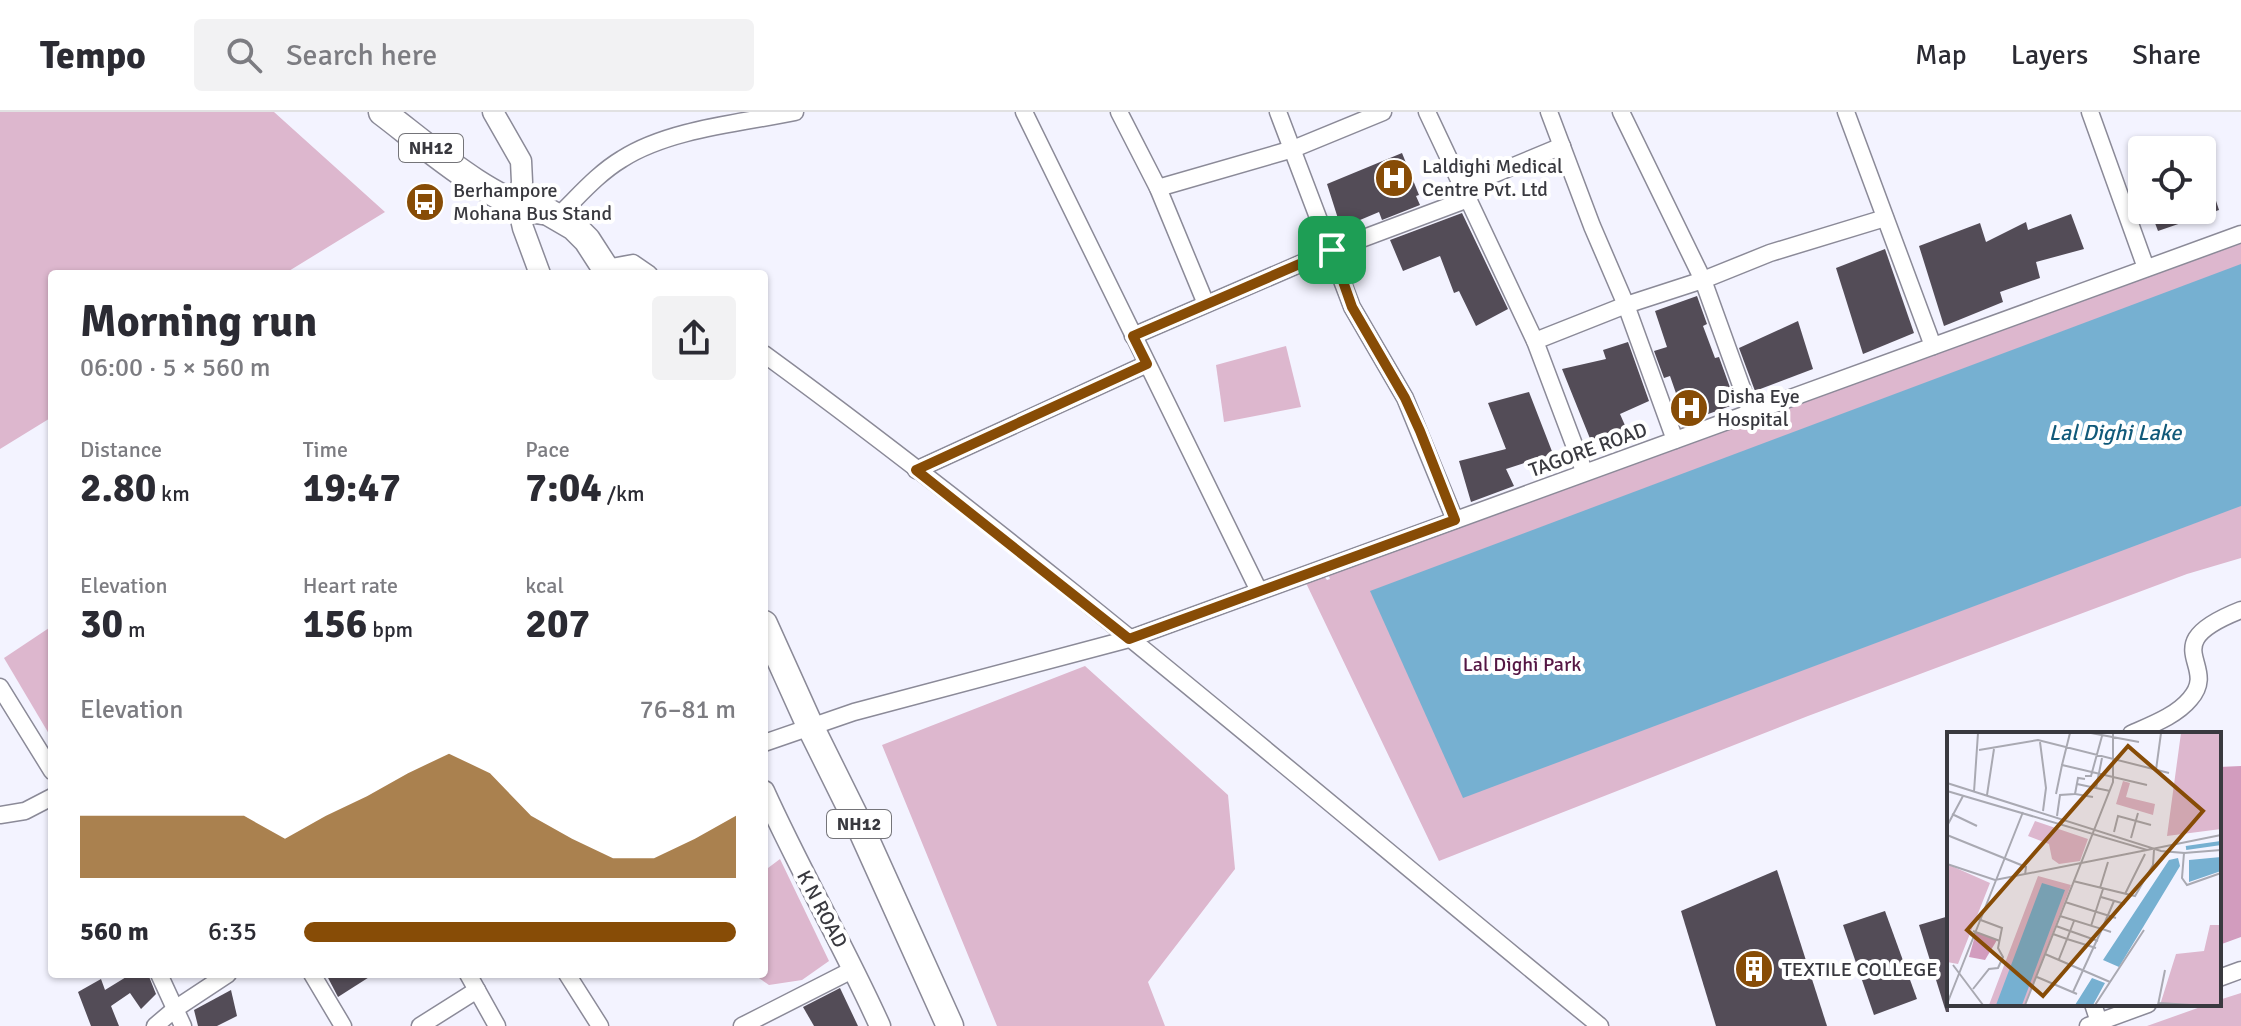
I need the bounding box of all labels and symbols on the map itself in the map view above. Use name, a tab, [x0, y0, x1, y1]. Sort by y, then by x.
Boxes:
road number: NH12	[399, 134, 463, 162]
place label: Laldighi Medical Centre Pvt. Ltd	[1422, 154, 1563, 202]
hospital icon: Laldighi Medical Centre Pvt. Ltd	[1373, 157, 1415, 199]
place label: Berhampore Mohana Bus Stand	[453, 178, 612, 226]
bus stop icon: Berhampore Mohana Bus Stand	[404, 181, 446, 223]
pin	[1298, 216, 1366, 284]
place label: Disha Eye Hospital	[1717, 384, 1800, 432]
hospital icon: Disha Eye Hospital	[1668, 387, 1710, 429]
street label: TAGORE ROAD	[1525, 417, 1651, 483]
water label: Lal Dighi Lake	[2049, 419, 2182, 446]
park label: Lal Dighi Park	[1463, 652, 1581, 677]
inset map	[1947, 732, 2221, 1006]
road number: NH12	[827, 810, 891, 838]
street label: K N ROAD	[791, 866, 853, 952]
building icon: TEXTILE COLLEGE	[1733, 948, 1775, 990]
place label: TEXTILE COLLEGE	[1782, 957, 1938, 982]

